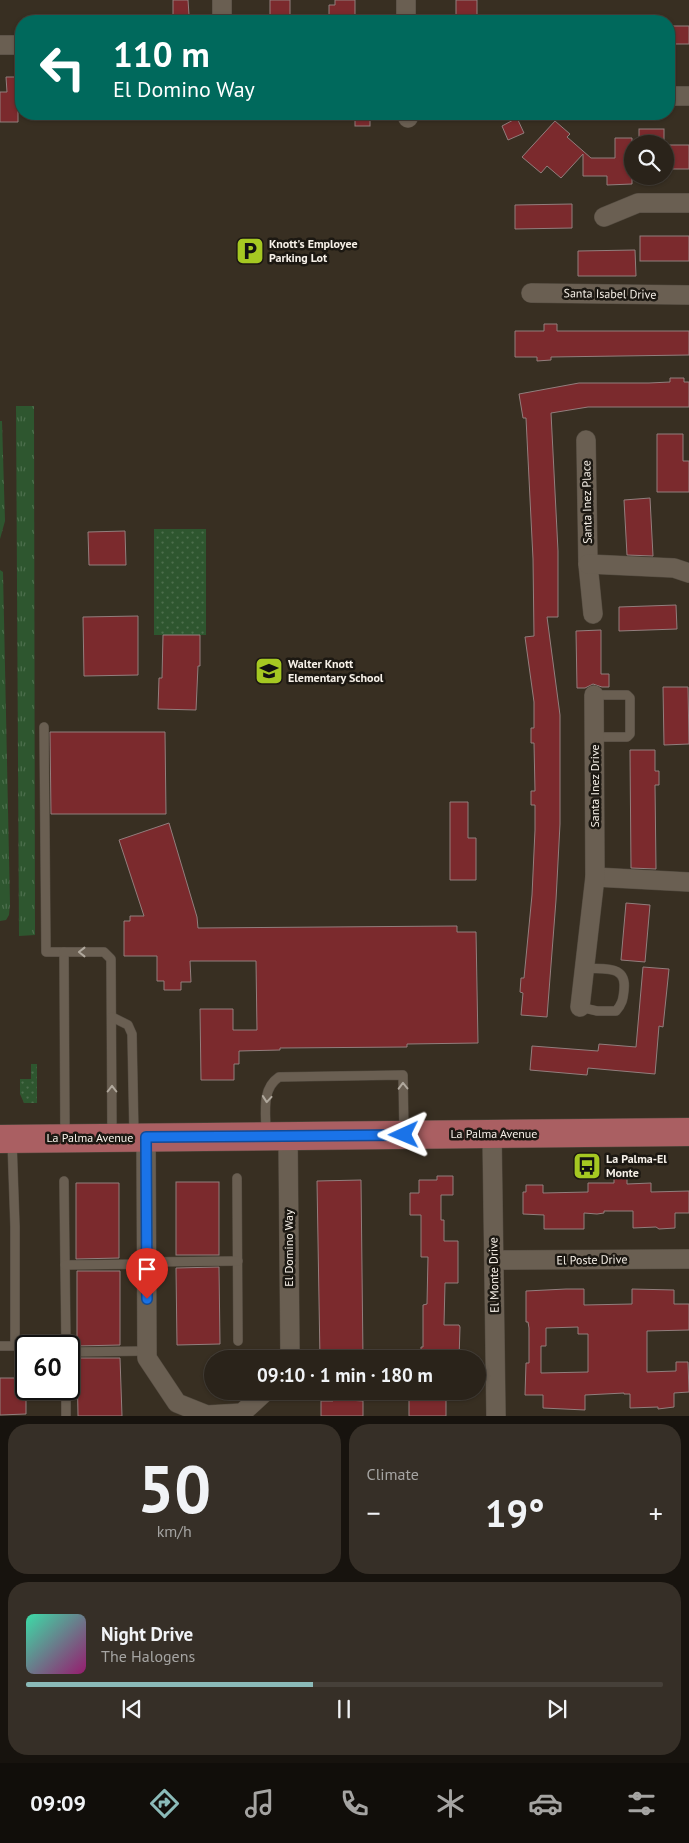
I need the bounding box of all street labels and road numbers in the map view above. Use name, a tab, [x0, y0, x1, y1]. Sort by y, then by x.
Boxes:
street label: Santa Isabel Drive	[563, 285, 657, 302]
street label: Santa Inez Place	[578, 460, 595, 544]
street label: Santa Inez Drive	[587, 744, 602, 828]
street label: La Palma Avenue	[451, 1126, 537, 1141]
street label: La Palma Avenue	[47, 1130, 133, 1145]
street label: El Domino Way	[281, 1209, 296, 1287]
street label: El Monte Drive	[485, 1237, 502, 1313]
street label: El Poste Drive	[556, 1251, 628, 1268]

